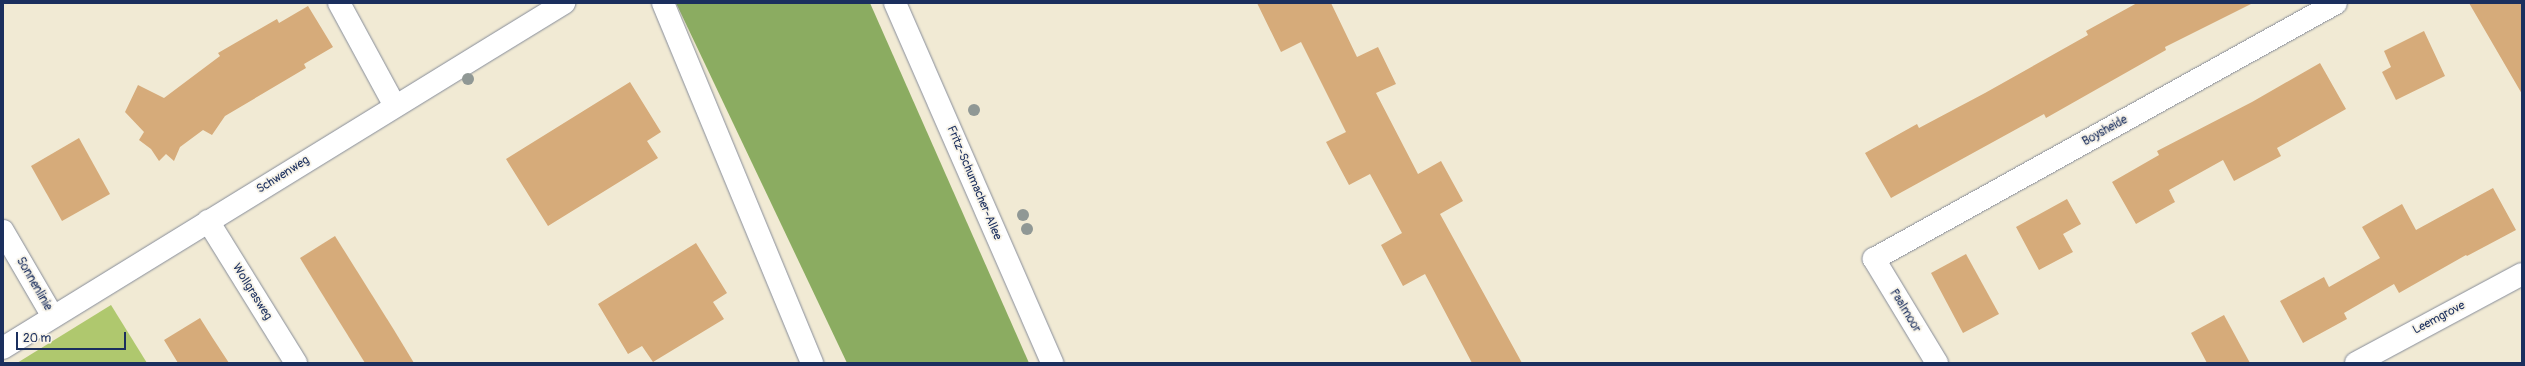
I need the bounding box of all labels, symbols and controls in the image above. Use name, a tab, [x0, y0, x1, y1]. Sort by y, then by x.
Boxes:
street label: Boysheide	[2080, 113, 2130, 149]
street label: Fritz-Schumacher-Allee	[943, 124, 1005, 242]
street label: Schwenweg	[254, 153, 312, 197]
street label: Sonnenlinie	[13, 255, 55, 313]
street label: Wollgrasweg	[229, 261, 275, 323]
street label: Paalmoor	[1886, 287, 1924, 335]
street label: Leemgrove	[2410, 298, 2468, 338]
scale bar	[18, 324, 128, 350]
text: 20 m	[23, 331, 51, 346]

